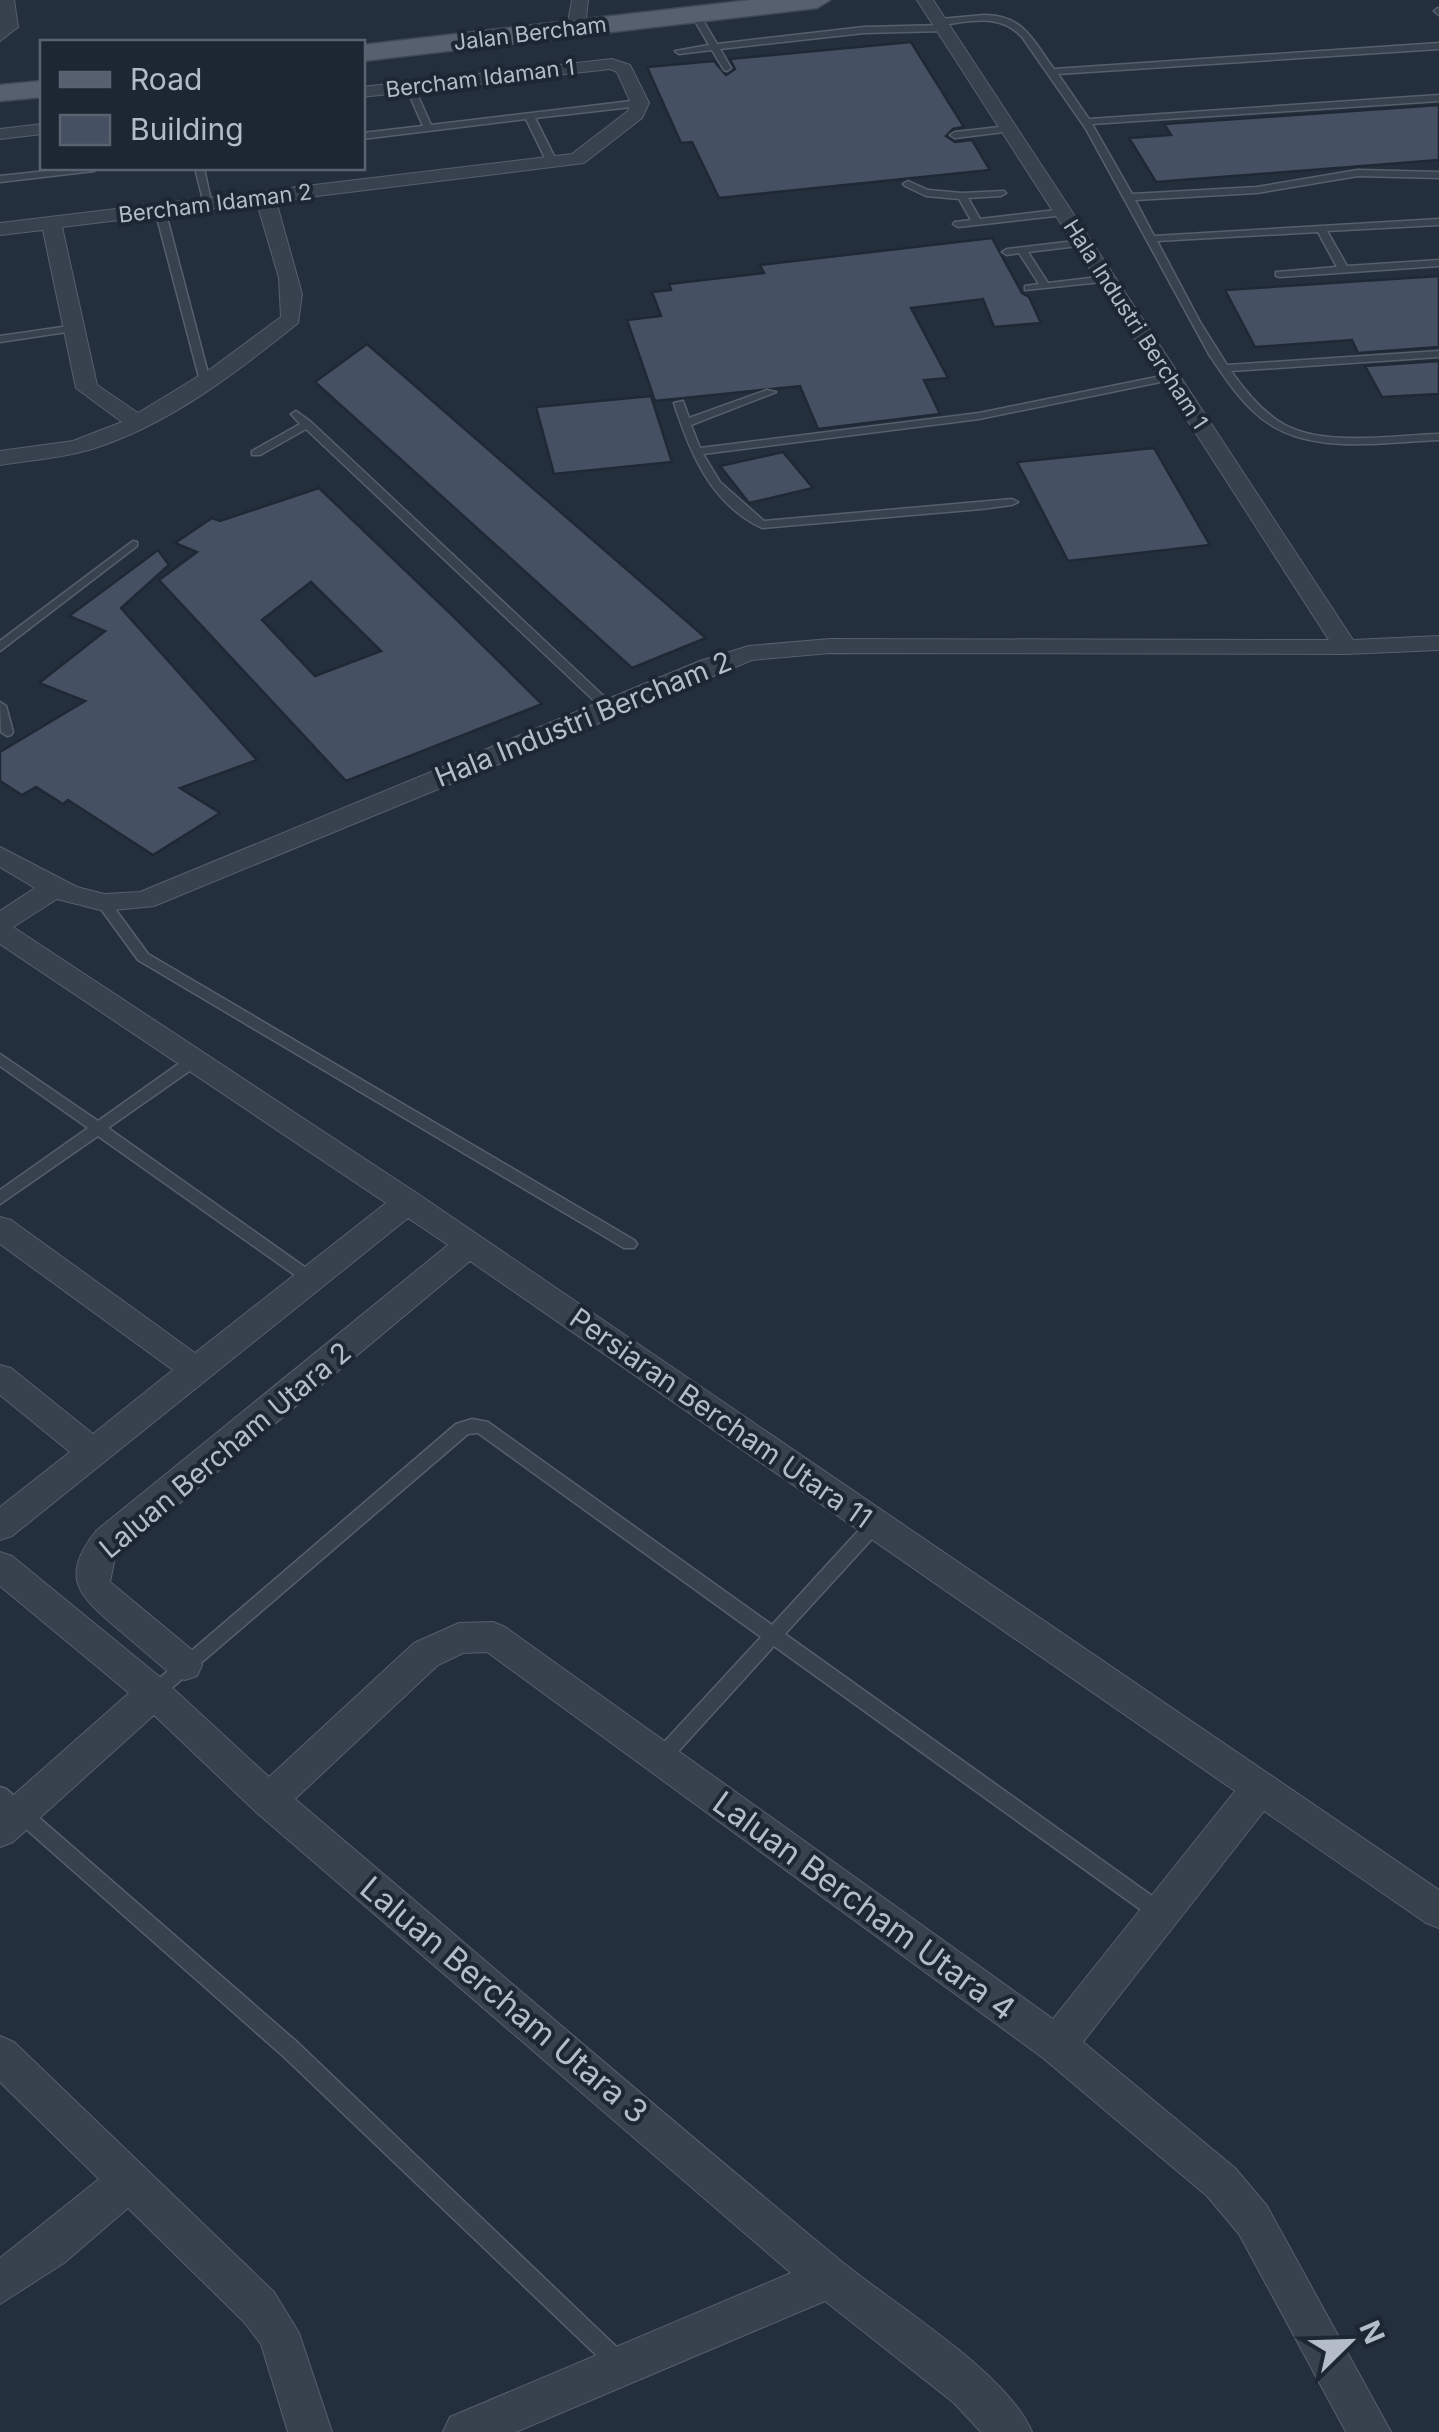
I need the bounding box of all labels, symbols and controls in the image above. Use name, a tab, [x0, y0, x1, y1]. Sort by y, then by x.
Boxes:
street label: Jalan Bercham	[452, 11, 608, 55]
legend	[40, 40, 365, 170]
street label: Bercham Idaman 1	[384, 54, 576, 102]
text: Road	[130, 61, 202, 97]
text: Building	[130, 111, 244, 147]
street label: Bercham Idaman 2	[117, 178, 313, 228]
street label: Hala Industri Bercham 1	[1059, 214, 1213, 434]
street label: Hala Industri Bercham 2	[430, 644, 736, 794]
street label: Persiaran Bercham Utara 11	[564, 1301, 878, 1535]
street label: Laluan Bercham Utara 2	[92, 1335, 358, 1565]
street label: Laluan Bercham Utara 4	[706, 1783, 1023, 2028]
street label: Laluan Bercham Utara 3	[353, 1868, 656, 2131]
north arrow	[1299, 2292, 1399, 2392]
text: N	[1352, 2316, 1392, 2349]

